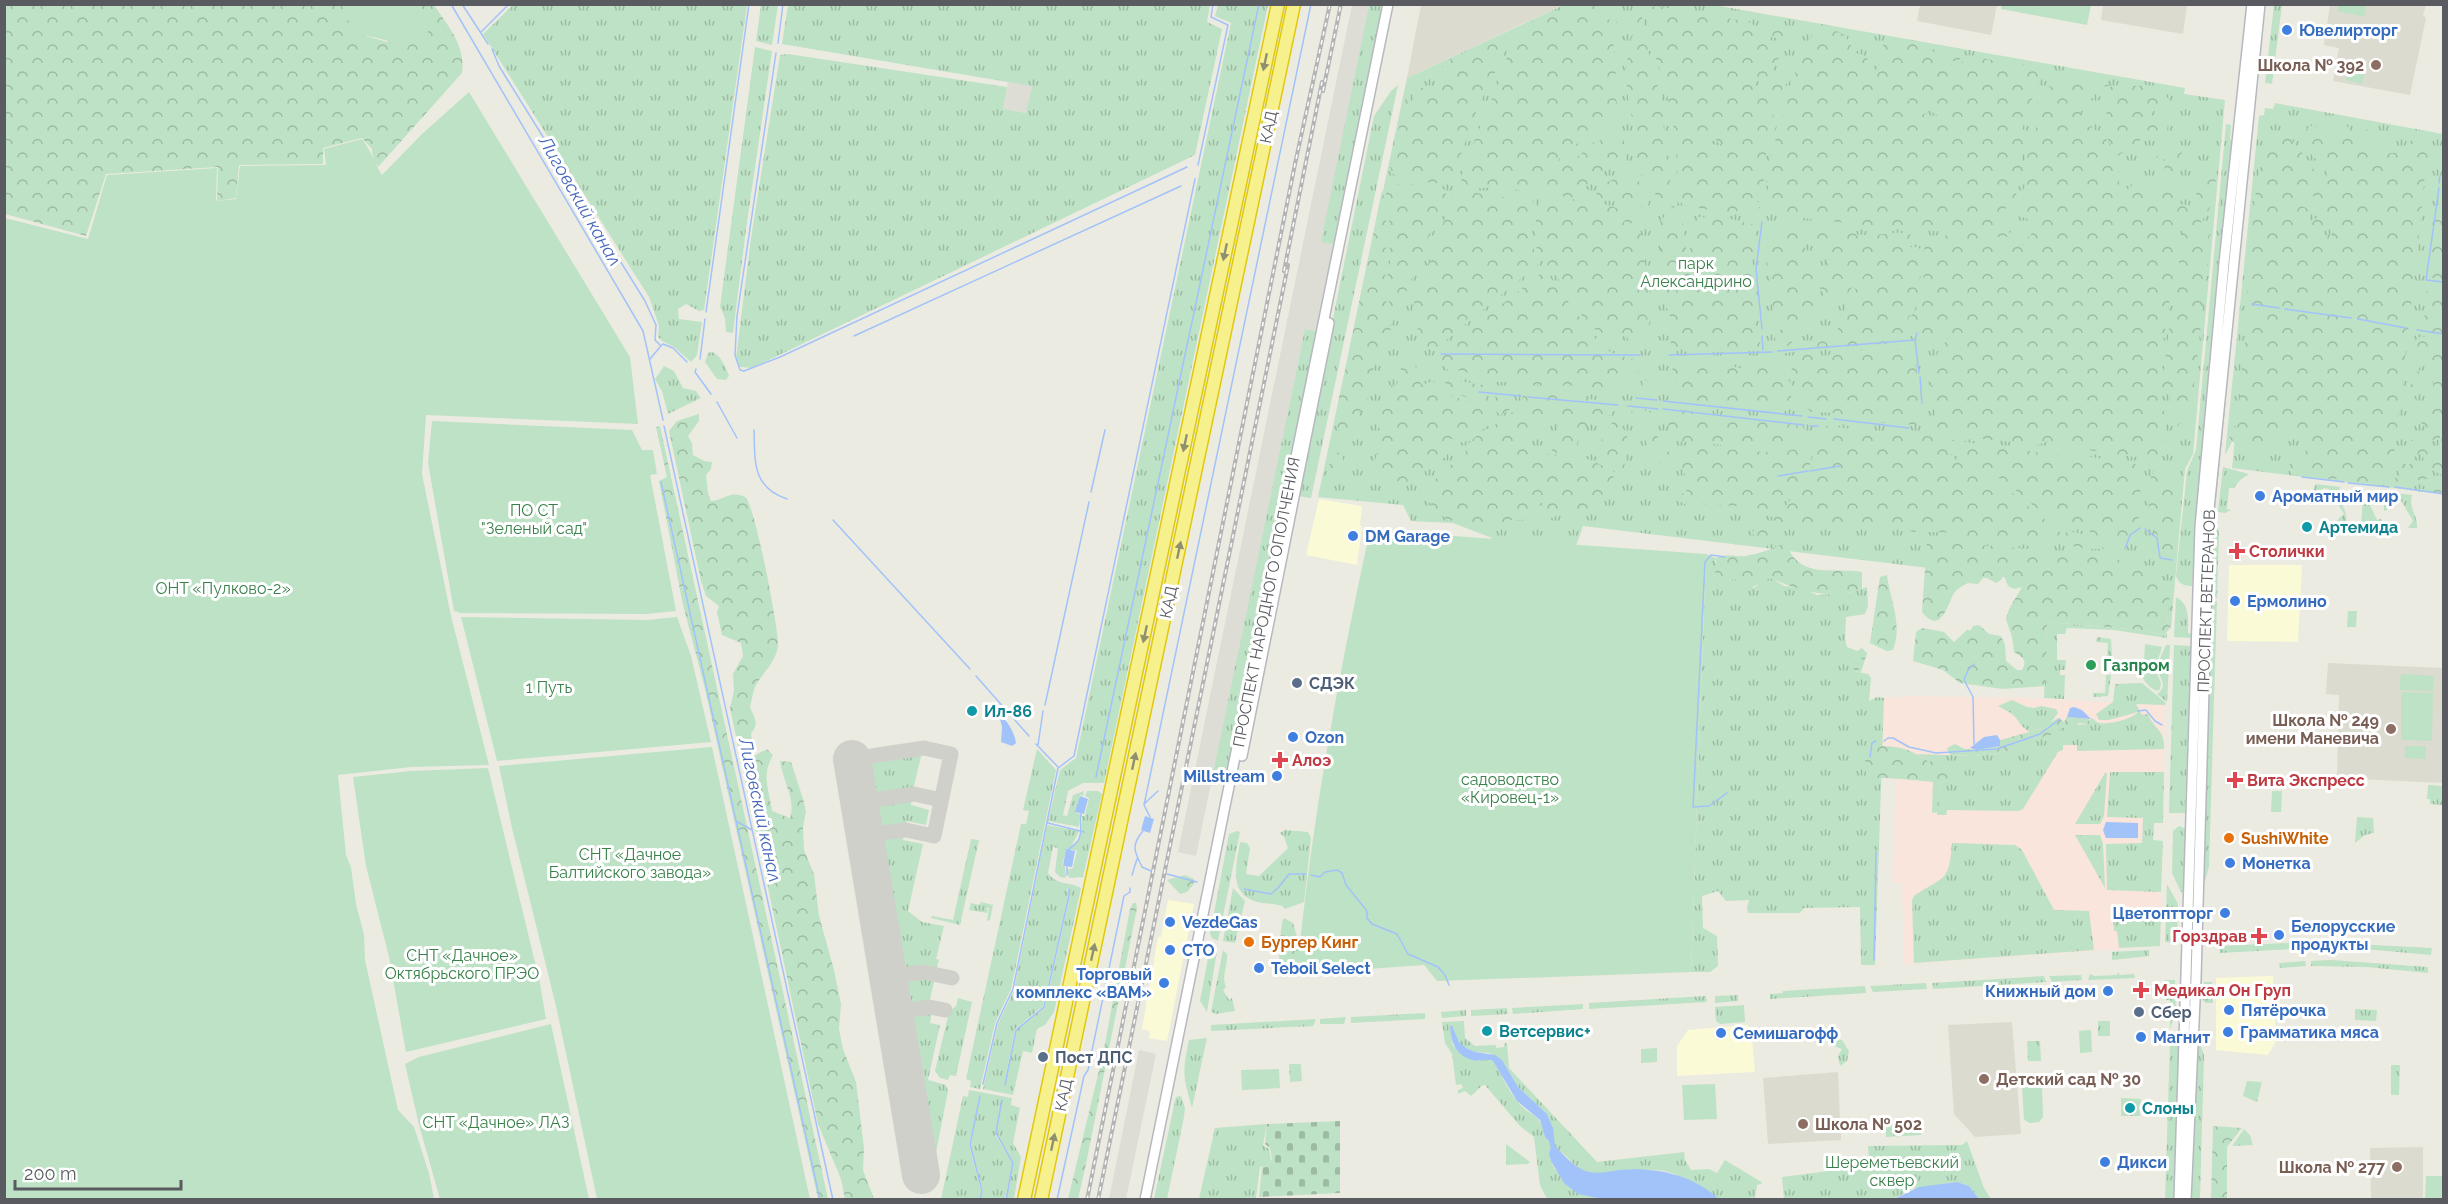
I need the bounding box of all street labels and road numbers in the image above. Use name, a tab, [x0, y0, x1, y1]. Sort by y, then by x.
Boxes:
street label: КАД	[1256, 109, 1281, 145]
street label: ПРОСПЕКТ НАРОДНОГО ОПОЛЧЕНИЯ	[1229, 455, 1304, 749]
street label: ПРОСПЕКТ ВЕТЕРАНОВ	[2194, 509, 2219, 693]
street label: КАД	[1156, 584, 1181, 620]
street label: КАД	[1051, 1077, 1076, 1113]

